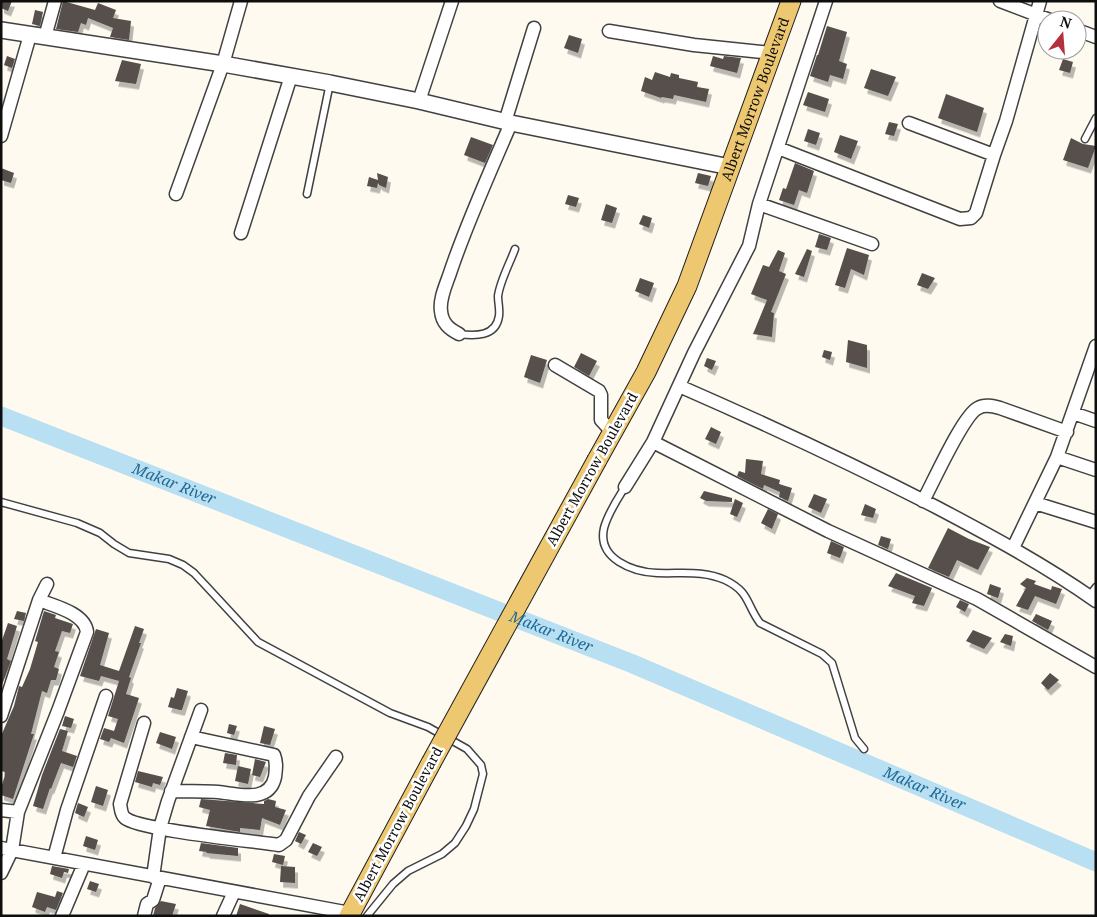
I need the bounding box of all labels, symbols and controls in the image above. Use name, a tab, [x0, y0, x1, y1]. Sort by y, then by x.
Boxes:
north arrow	[1037, 10, 1087, 60]
text: N	[1058, 11, 1074, 33]
street label: Albert Morrow Boulevard	[716, 14, 793, 183]
street label: Albert Morrow Boulevard	[541, 388, 642, 549]
water label: Makar River	[129, 457, 220, 509]
water label: Makar River	[506, 605, 597, 657]
street label: Albert Morrow Boulevard	[349, 743, 447, 905]
water label: Makar River	[880, 761, 970, 815]

